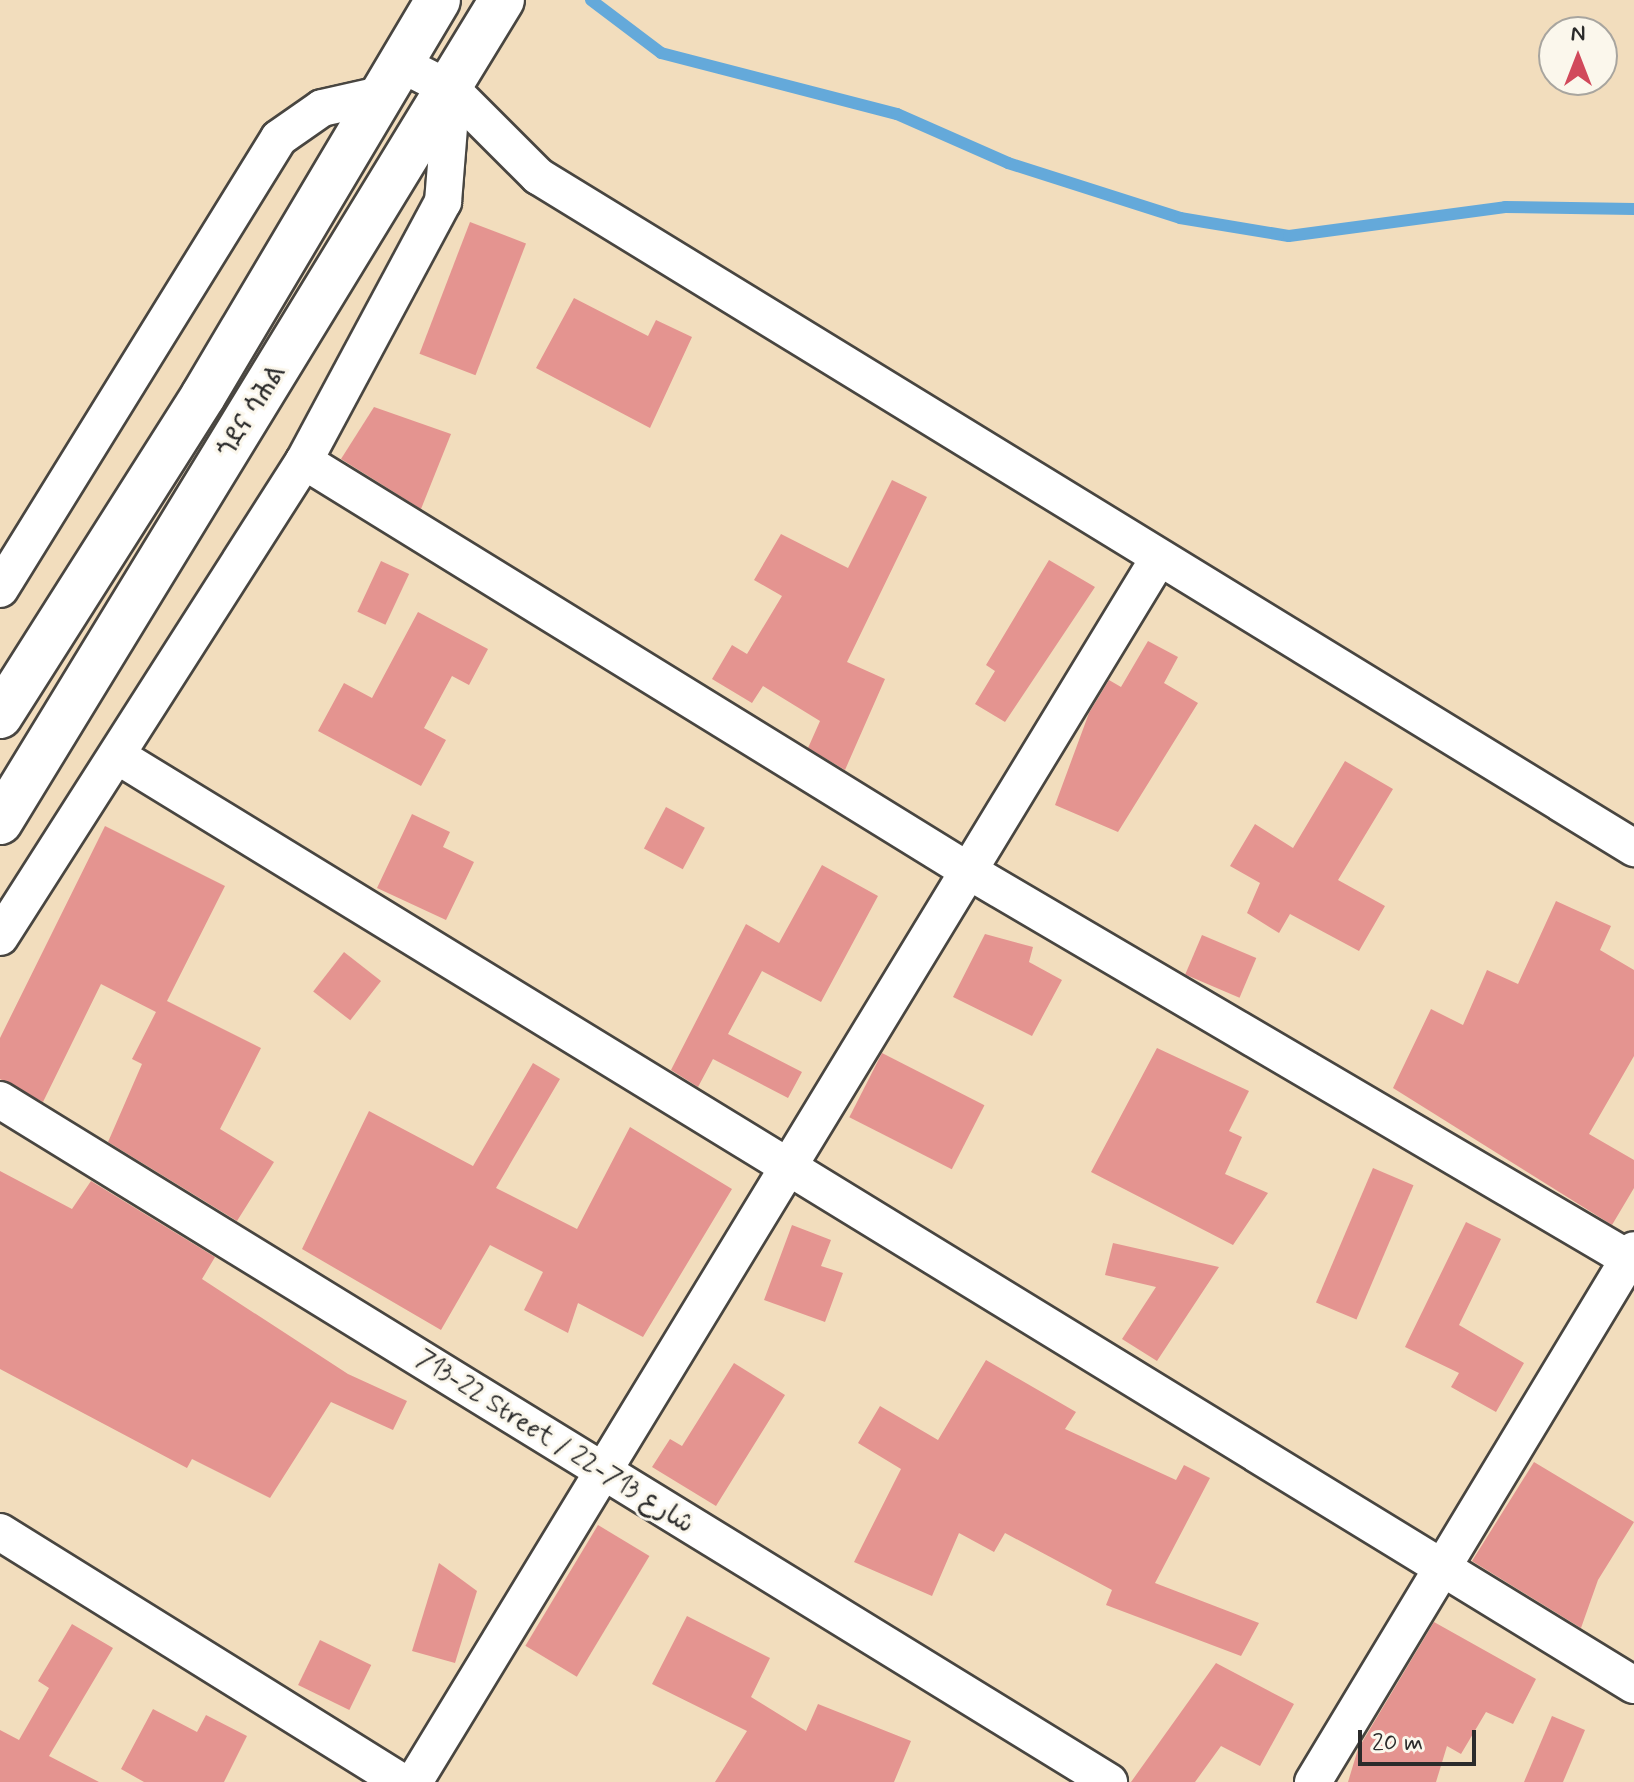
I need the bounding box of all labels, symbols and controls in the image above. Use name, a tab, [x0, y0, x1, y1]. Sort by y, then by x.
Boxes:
north arrow	[1538, 16, 1618, 96]
text: N	[1571, 20, 1585, 48]
street label: ጎደና ሳሕል	[212, 360, 294, 464]
street label: 713-22 Street / شارع 713-22	[409, 1345, 699, 1541]
scale bar	[1362, 1714, 1480, 1764]
text: 20 m	[1372, 1728, 1423, 1759]

